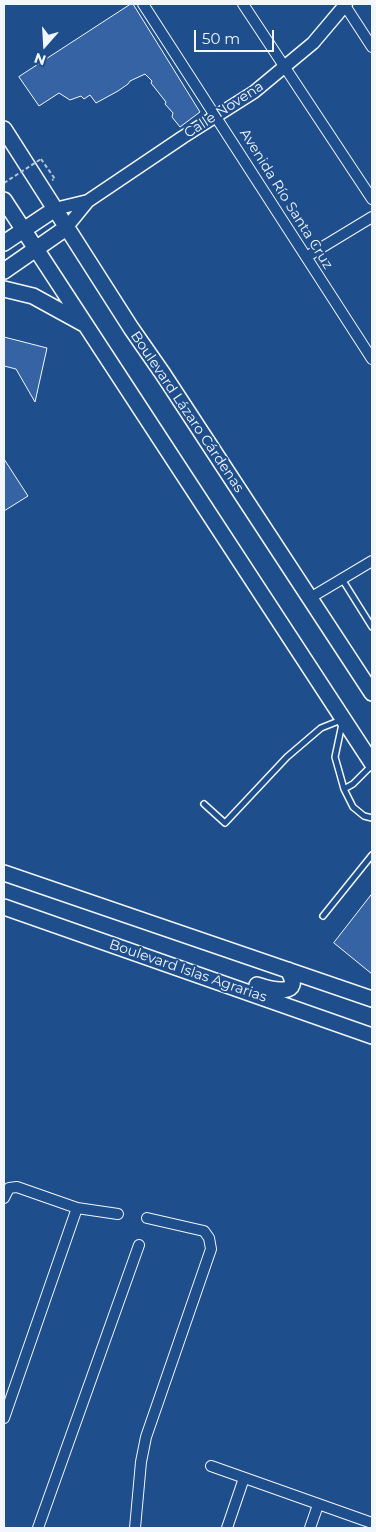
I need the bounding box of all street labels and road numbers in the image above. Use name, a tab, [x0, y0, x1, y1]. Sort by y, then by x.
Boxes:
street label: Calle Novena	[181, 78, 267, 142]
street label: Avenida Río Santa Cruz	[236, 126, 336, 272]
street label: Boulevard Lázaro Cárdenas	[127, 328, 247, 496]
street label: Boulevard Islas Agrarias	[107, 936, 269, 1006]

